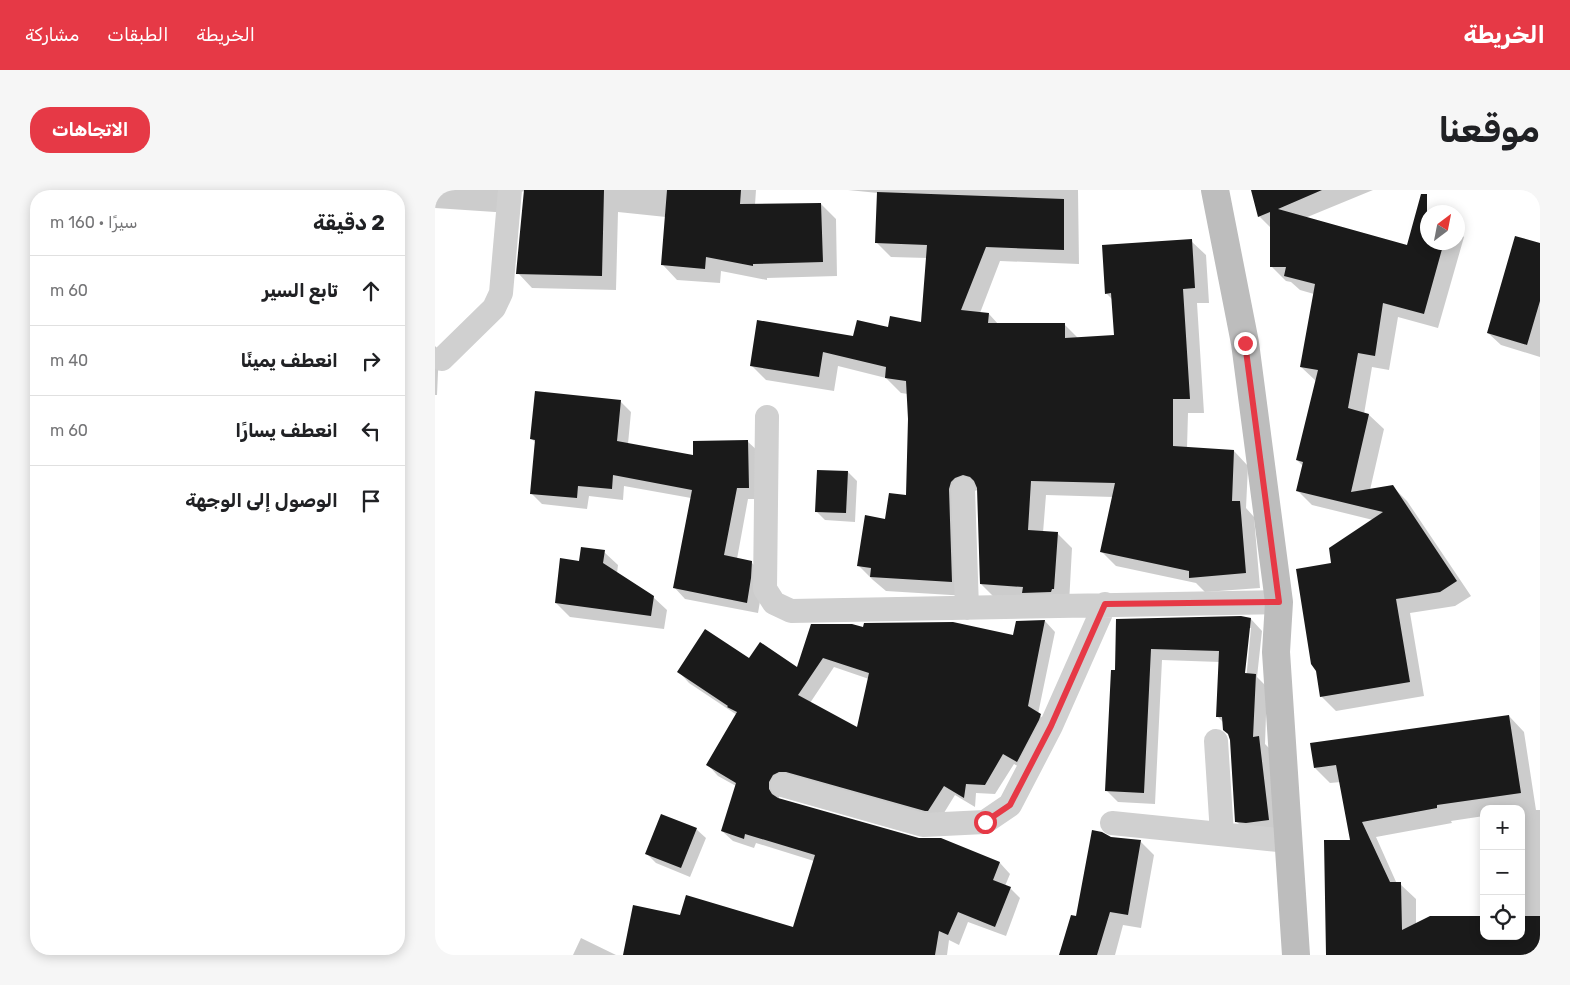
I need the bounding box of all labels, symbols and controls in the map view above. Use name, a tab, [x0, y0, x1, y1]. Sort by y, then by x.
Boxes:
text: الخريطة	[1464, 21, 1545, 49]
text: مشاركة	[25, 24, 79, 46]
text: الطبقات	[107, 24, 168, 46]
text: الخريطة	[196, 24, 255, 46]
button: الاتجاهات	[30, 107, 150, 153]
text: موقعنا	[1438, 109, 1540, 151]
north arrow	[1420, 205, 1465, 250]
text: 2 دقيقة	[313, 210, 385, 235]
text: سيرًا · 160 m	[50, 213, 138, 232]
icon: ahead	[357, 277, 385, 305]
text: تابع السير	[262, 279, 338, 302]
text: 60 m	[50, 281, 88, 300]
route end	[1234, 332, 1257, 355]
icon: right	[357, 347, 385, 375]
text: انعطف يمينًا	[241, 349, 338, 372]
text: 40 m	[50, 351, 88, 370]
icon: left	[357, 417, 385, 445]
text: انعطف يسارًا	[235, 419, 338, 442]
text: 60 m	[50, 421, 88, 440]
icon: arrive	[357, 487, 385, 515]
text: الوصول إلى الوجهة	[185, 489, 338, 512]
map controls	[1480, 805, 1525, 940]
button: +	[1480, 805, 1525, 850]
route start	[974, 811, 997, 834]
button: −	[1480, 850, 1525, 895]
button: locate	[1480, 895, 1525, 940]

